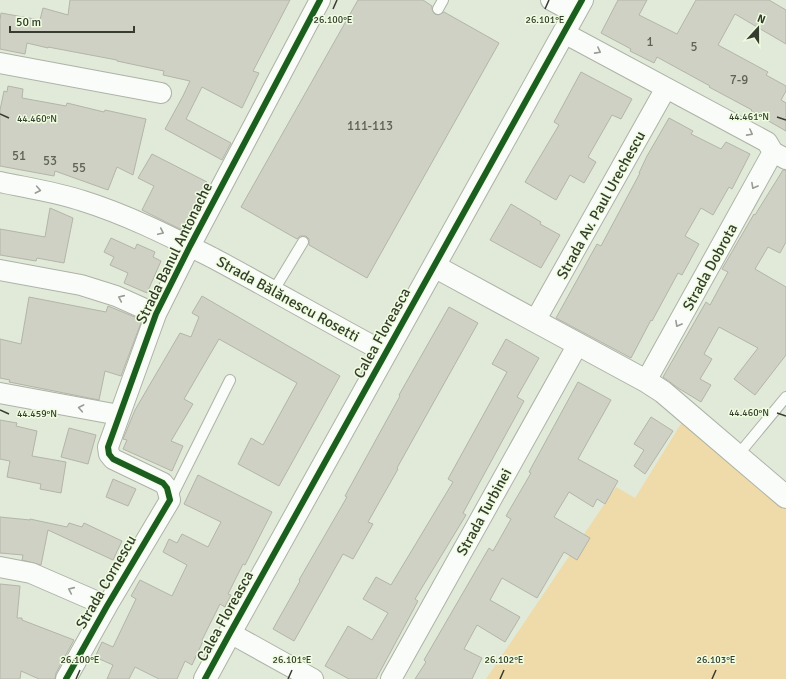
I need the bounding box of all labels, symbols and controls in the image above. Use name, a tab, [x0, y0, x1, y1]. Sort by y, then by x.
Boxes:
scale bar	[10, 8, 134, 34]
north arrow	[738, 8, 778, 48]
text: N	[756, 12, 767, 27]
text: 26.100°E	[314, 14, 353, 26]
text: 26.101°E	[526, 14, 565, 26]
text: 50 m	[16, 15, 41, 30]
house number: 1	[646, 34, 654, 50]
house number: 5	[690, 39, 698, 55]
one-way arrow	[594, 47, 602, 54]
house number: 7-9	[730, 72, 748, 88]
text: 44.461°N	[729, 111, 769, 123]
text: 44.460°N	[17, 113, 57, 125]
house number: 111-113	[347, 118, 393, 134]
street label: Strada Av. Paul Urechescu	[553, 128, 649, 282]
one-way arrow	[746, 128, 753, 135]
house number: 51	[12, 148, 26, 164]
house number: 53	[43, 153, 57, 169]
house number: 55	[72, 160, 86, 176]
street label: Strada Banul Antonache	[132, 179, 216, 327]
one-way arrow	[752, 182, 759, 189]
one-way arrow	[35, 185, 41, 193]
street label: Strada Dobrota	[679, 220, 741, 314]
one-way arrow	[157, 228, 164, 236]
street label: Strada Bălănescu Rosetti	[214, 252, 362, 346]
street label: Calea Floreasca	[350, 285, 414, 381]
one-way arrow	[117, 295, 125, 303]
one-way arrow	[675, 320, 682, 328]
one-way arrow	[77, 404, 84, 413]
text: 44.460°N	[729, 407, 769, 419]
text: 44.459°N	[17, 408, 57, 420]
street label: Strada Turbinei	[453, 465, 515, 559]
street label: Strada Cornescu	[72, 532, 140, 632]
street label: Calea Floreasca	[193, 568, 257, 664]
one-way arrow	[68, 587, 75, 595]
text: 26.100°E	[61, 654, 100, 666]
text: 26.101°E	[273, 654, 312, 666]
text: 26.102°E	[485, 654, 524, 666]
text: 26.103°E	[697, 654, 736, 666]

